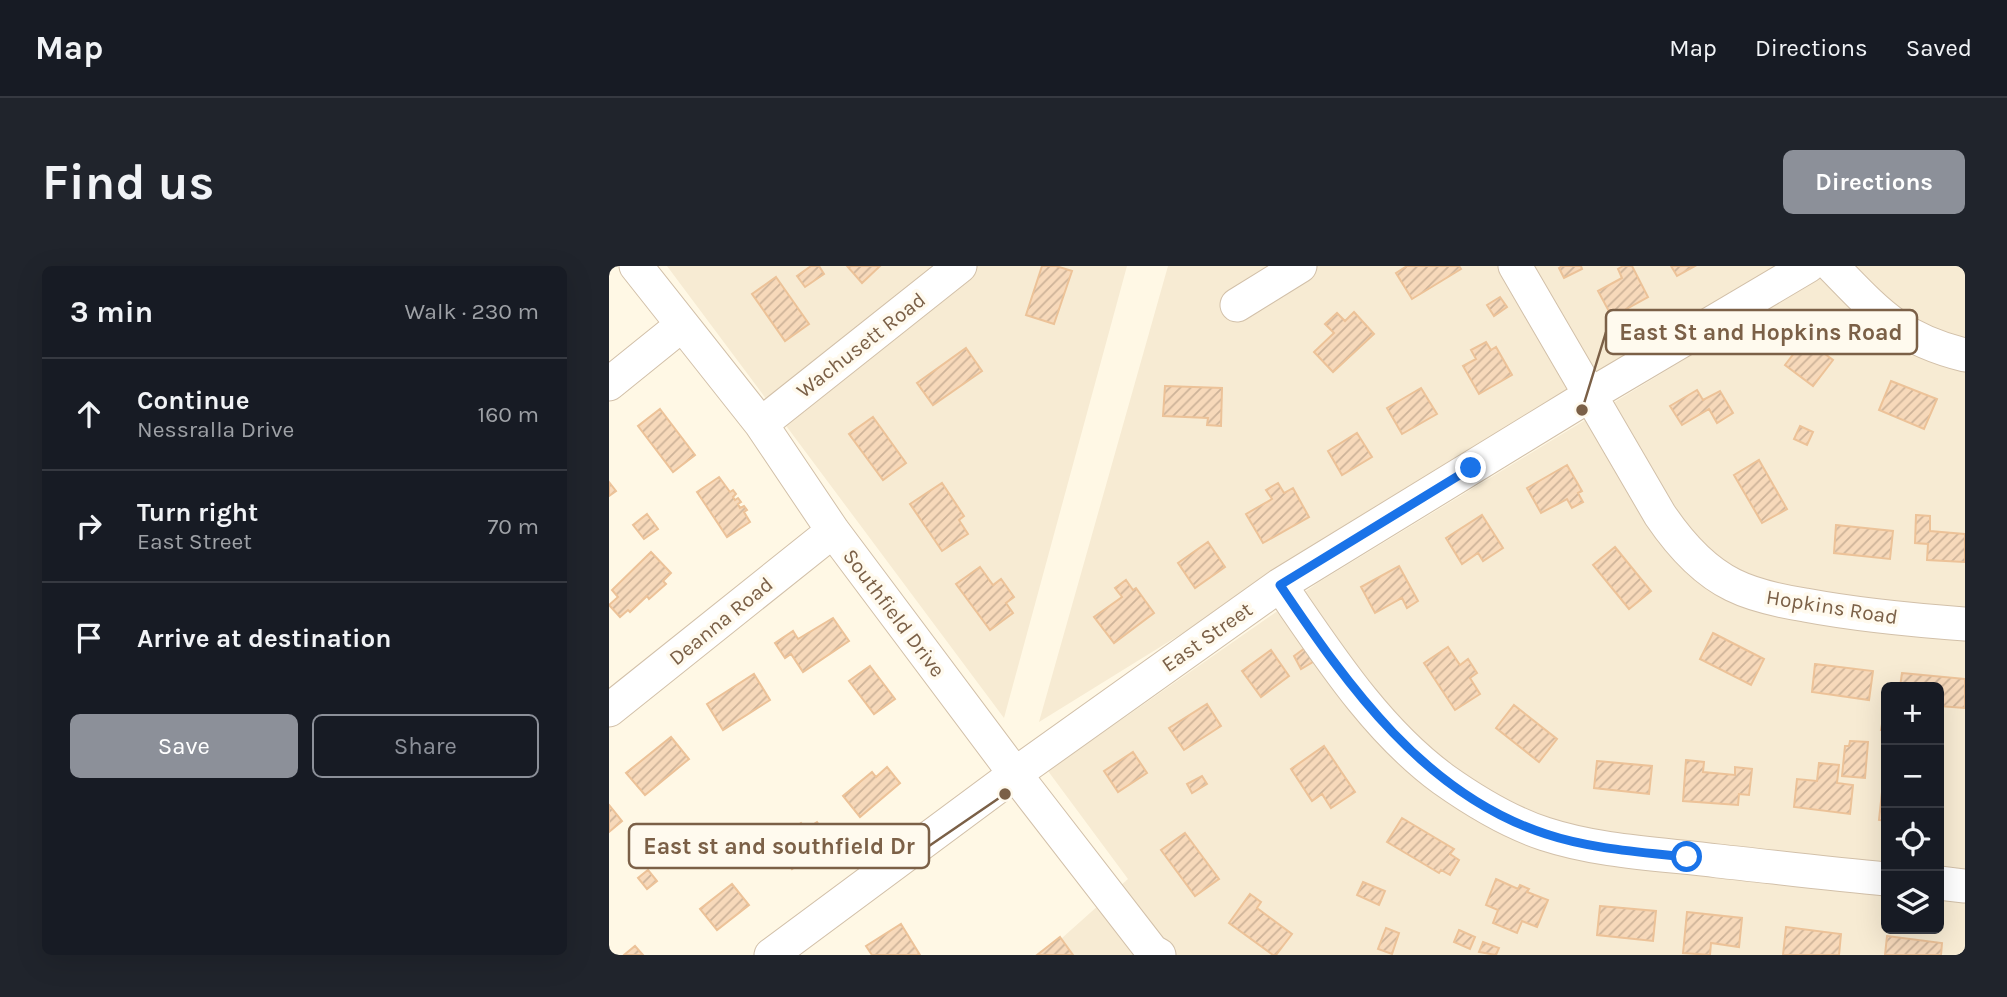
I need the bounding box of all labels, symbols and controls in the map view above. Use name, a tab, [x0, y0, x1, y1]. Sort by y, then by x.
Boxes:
text: Map	[35, 29, 103, 67]
text: Map	[1669, 34, 1717, 62]
text: Directions	[1755, 34, 1868, 62]
text: Saved	[1906, 34, 1972, 62]
button: Directions	[1783, 150, 1965, 214]
text: Find us	[42, 154, 214, 211]
street label: Wachusett Road	[792, 287, 930, 403]
text: 3 min	[70, 294, 153, 330]
text: Walk · 230 m	[405, 298, 539, 325]
callout: East St and Hopkins Road	[1606, 310, 1917, 354]
text: East St and Hopkins Road	[1619, 319, 1903, 346]
text: Continue	[137, 385, 249, 416]
icon: ahead	[70, 395, 108, 433]
text: 160 m	[478, 401, 539, 428]
text: Nessralla Drive	[137, 416, 294, 443]
route end	[1455, 452, 1486, 483]
text: Turn right	[137, 497, 258, 528]
icon: right	[70, 507, 108, 545]
text: 70 m	[488, 513, 539, 540]
text: East Street	[137, 528, 252, 555]
street label: Southfield Drive	[838, 544, 950, 682]
street label: Deanna Road	[664, 572, 778, 670]
street label: Hopkins Road	[1764, 585, 1900, 629]
street label: East Street	[1157, 597, 1257, 677]
icon: arrive	[70, 619, 108, 657]
text: Arrive at destination	[137, 623, 391, 654]
map controls	[1881, 682, 1944, 934]
button: +	[1881, 682, 1944, 745]
button: Save	[70, 714, 298, 778]
button: Share	[312, 714, 539, 778]
button: −	[1881, 745, 1944, 808]
button: locate	[1881, 808, 1944, 871]
callout: East st and southfield Dr	[629, 824, 929, 868]
text: East st and southfield Dr	[643, 833, 915, 860]
route start	[1671, 841, 1702, 872]
button: layers	[1881, 871, 1944, 934]

